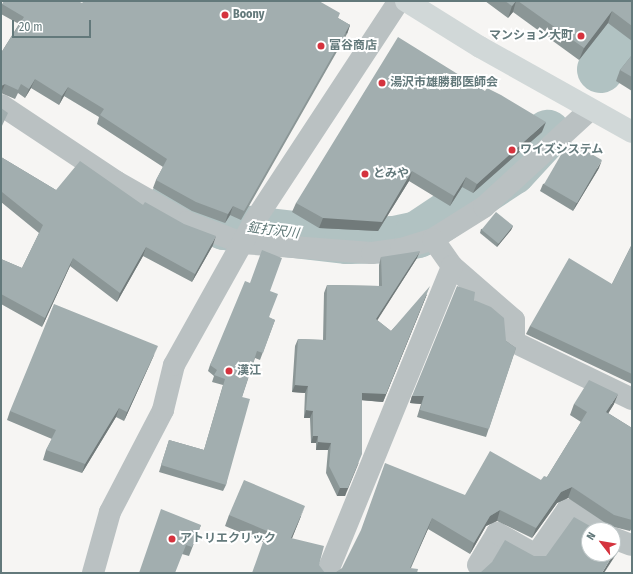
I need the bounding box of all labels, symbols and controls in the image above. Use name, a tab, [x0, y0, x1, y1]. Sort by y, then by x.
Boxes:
place label: Boony	[233, 8, 264, 22]
marker: Boony	[220, 10, 230, 20]
scale bar	[14, 12, 93, 38]
text: 20 m	[19, 20, 43, 34]
place label: マンション大町	[489, 29, 573, 43]
marker: マンション大町	[576, 31, 586, 41]
place label: 富谷商店	[329, 39, 377, 53]
marker: 富谷商店	[316, 41, 326, 51]
place label: 湯沢市雄勝郡医師会	[390, 76, 498, 90]
marker: 湯沢市雄勝郡医師会	[377, 78, 387, 88]
place label: ワイズシステム	[520, 143, 604, 157]
marker: ワイズシステム	[507, 145, 517, 155]
place label: とみや	[373, 167, 409, 181]
marker: とみや	[360, 169, 370, 179]
water label: 鉦打沢川	[246, 220, 300, 242]
place label: 漢江	[237, 364, 261, 378]
marker: 漢江	[224, 366, 234, 376]
north arrow	[581, 522, 621, 562]
text: N	[584, 530, 598, 542]
place label: アトリエクリック	[180, 532, 276, 546]
marker: アトリエクリック	[167, 534, 177, 544]

